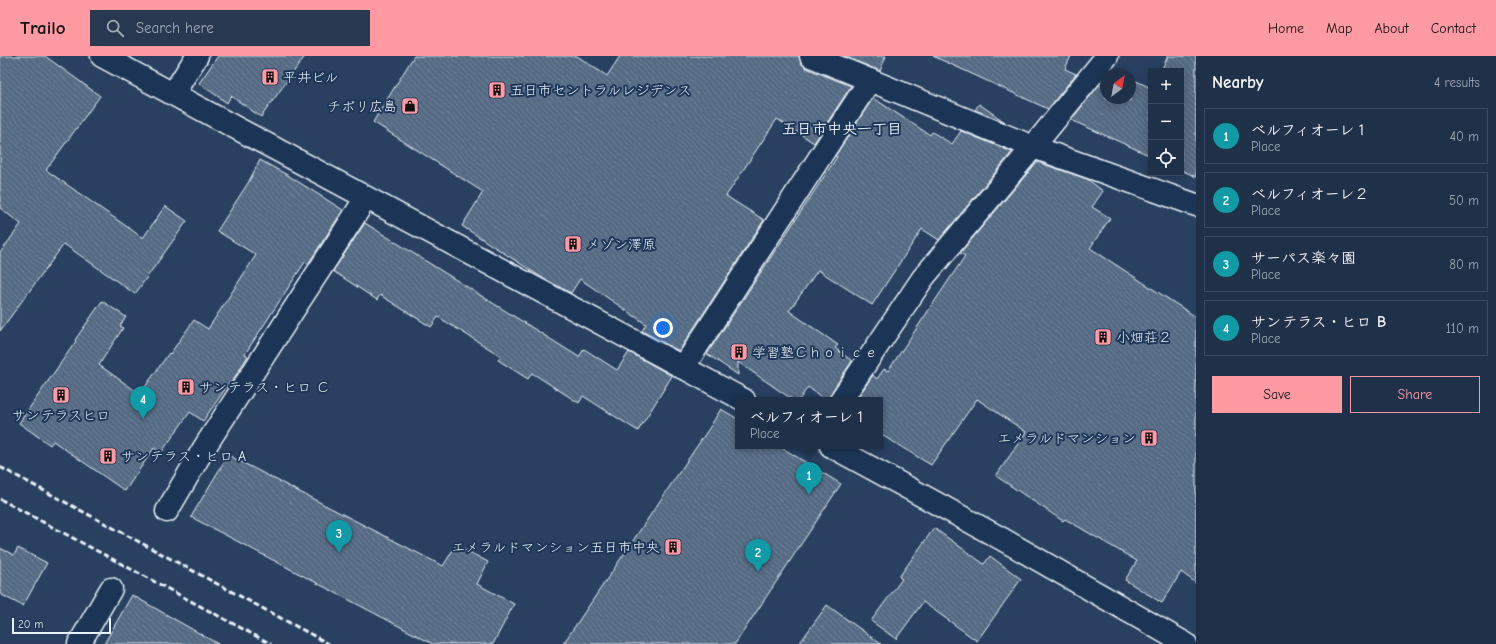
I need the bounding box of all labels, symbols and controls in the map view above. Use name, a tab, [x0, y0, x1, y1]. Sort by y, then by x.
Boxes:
search box	[90, 10, 370, 46]
text: Trailo	[20, 17, 66, 39]
icon: search	[104, 17, 126, 39]
text: Search here	[136, 19, 214, 37]
text: Home	[1268, 20, 1304, 37]
text: Map	[1326, 20, 1352, 37]
text: About	[1374, 20, 1409, 37]
text: Contact	[1431, 20, 1476, 37]
building icon: 平井ビル	[260, 67, 280, 87]
north arrow	[1100, 68, 1136, 104]
map controls	[1148, 68, 1184, 176]
button: +	[1148, 68, 1184, 104]
place label: 平井ビル	[283, 69, 339, 86]
text: Nearby	[1212, 73, 1263, 92]
text: 4 results	[1434, 75, 1480, 90]
building icon: 五日市セントラルレジデンス	[487, 80, 507, 100]
place label: 五日市セントラルレジデンス	[510, 82, 691, 99]
shop icon: チボリ広島	[400, 96, 420, 116]
place label: チボリ広島	[327, 98, 397, 115]
button: −	[1148, 104, 1184, 140]
district label: 五日市中央一丁目	[782, 120, 902, 138]
text: ベルフィオーレ１	[1251, 121, 1369, 139]
text: 1	[1223, 129, 1229, 144]
text: 40 m	[1450, 129, 1479, 144]
text: Place	[1251, 139, 1281, 154]
button: locate	[1148, 140, 1184, 176]
text: ベルフィオーレ２	[1251, 185, 1369, 203]
text: 2	[1223, 193, 1229, 208]
text: 50 m	[1449, 193, 1479, 208]
text: Place	[1251, 203, 1281, 218]
building icon: メゾン澤原	[563, 234, 583, 254]
place label: メゾン澤原	[586, 236, 656, 253]
text: サーパス楽々園	[1251, 249, 1356, 267]
text: 3	[1223, 257, 1229, 272]
text: 80 m	[1449, 257, 1479, 272]
text: Place	[1251, 267, 1281, 282]
text: サンテラス・ヒロ B	[1251, 313, 1386, 331]
your location	[653, 318, 673, 338]
text: 4	[1223, 321, 1229, 336]
text: 110 m	[1446, 321, 1479, 336]
building icon: 小畑荘２	[1093, 327, 1113, 347]
place label: 小畑荘２	[1116, 329, 1172, 346]
text: Place	[1251, 331, 1281, 346]
building icon: 学習塾Ｃｈｏｉｃｅ	[729, 342, 749, 362]
place label: 学習塾Ｃｈｏｉｃｅ	[752, 344, 878, 361]
button: Save	[1212, 376, 1342, 413]
button: Share	[1350, 376, 1480, 413]
building icon: サンテラス・ヒロ Ｃ	[176, 377, 196, 397]
place label: サンテラス・ヒロ Ｃ	[199, 379, 330, 396]
building icon: サンテラスヒロ	[51, 385, 71, 405]
pin: 4	[130, 386, 156, 419]
popup	[735, 397, 883, 449]
place label: サンテラスヒロ	[12, 407, 110, 424]
text: ベルフィオーレ１	[750, 408, 868, 426]
text: Place	[750, 426, 780, 441]
building icon: エメラルドマンション	[1139, 428, 1159, 448]
place label: エメラルドマンション	[997, 430, 1136, 447]
building icon: サンテラス・ヒロ A	[98, 446, 118, 466]
place label: サンテラス・ヒロ A	[121, 448, 246, 465]
pin: 1	[796, 462, 822, 495]
pin: 3	[326, 520, 352, 553]
building icon: エメラルドマンション五日市中央	[663, 537, 683, 557]
place label: エメラルドマンション五日市中央	[451, 539, 660, 556]
pin: 2	[745, 539, 771, 572]
scale bar	[12, 616, 111, 635]
text: 20 m	[18, 618, 43, 631]

